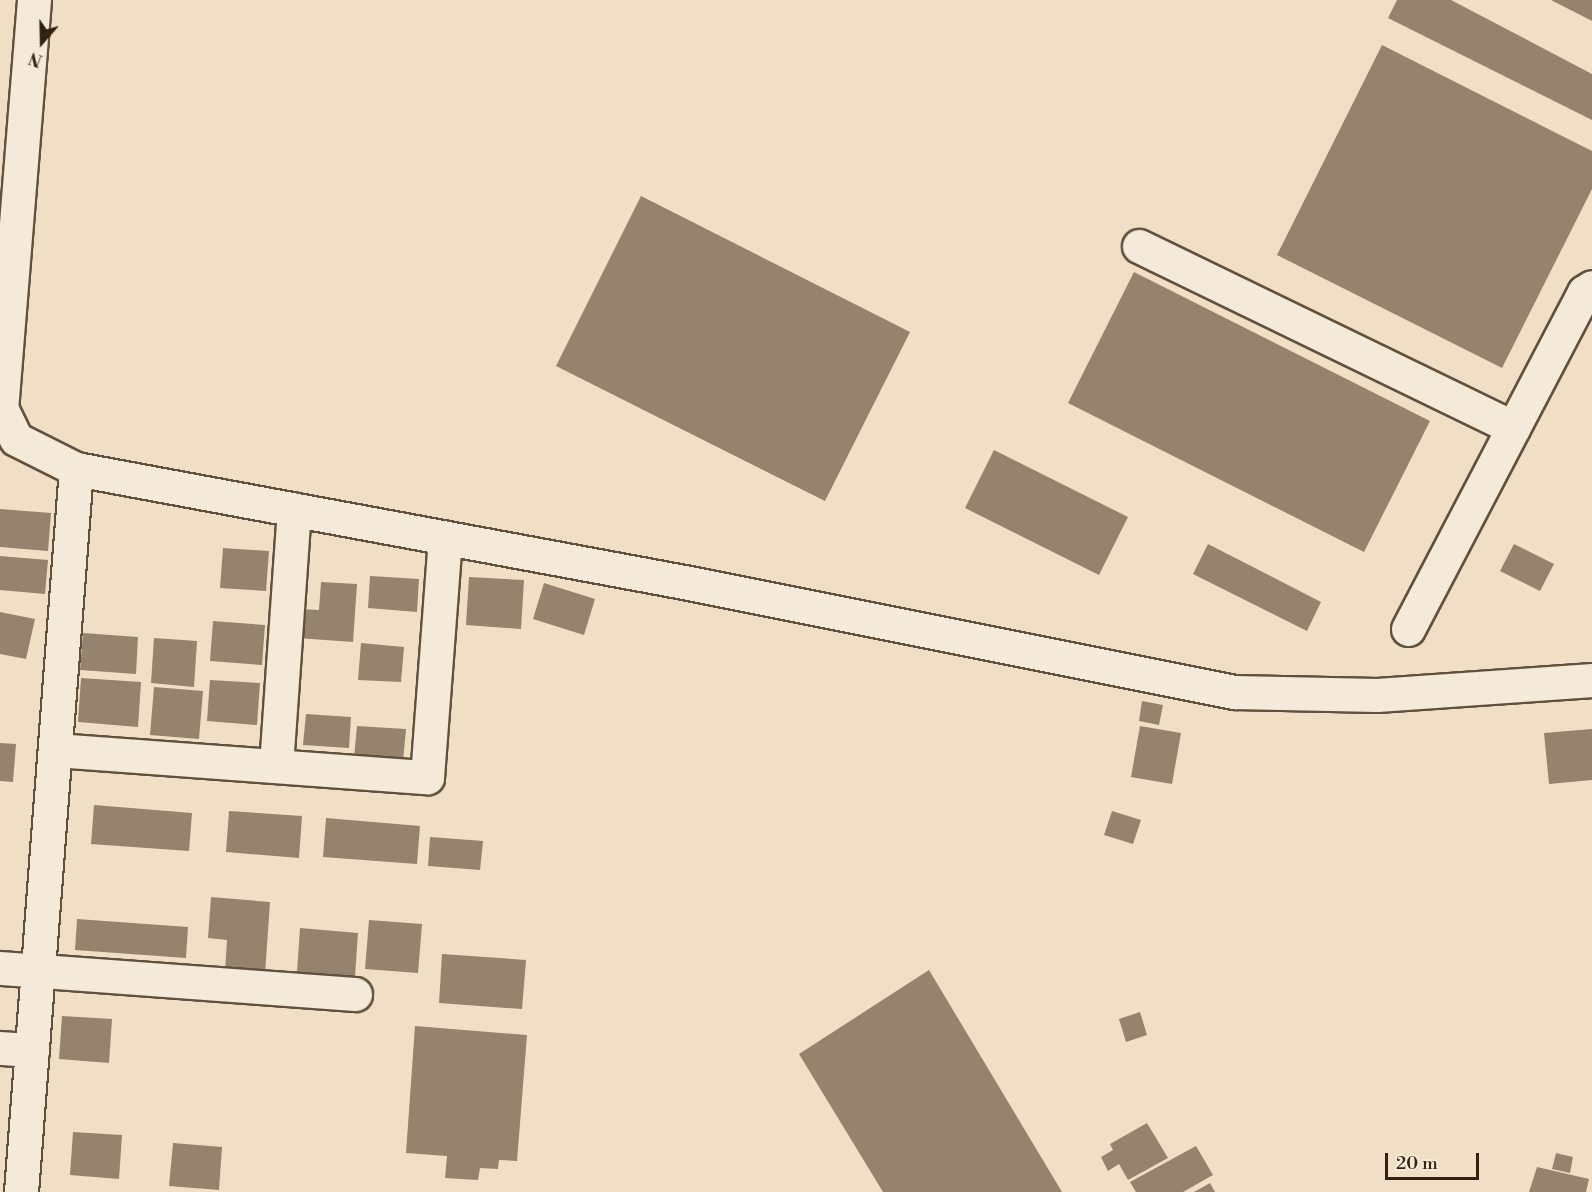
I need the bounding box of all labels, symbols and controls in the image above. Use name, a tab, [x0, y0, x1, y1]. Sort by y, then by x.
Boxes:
north arrow	[12, 12, 72, 72]
text: N	[26, 47, 45, 70]
scale bar	[1388, 1141, 1482, 1179]
text: 20 m	[1396, 1152, 1438, 1175]

